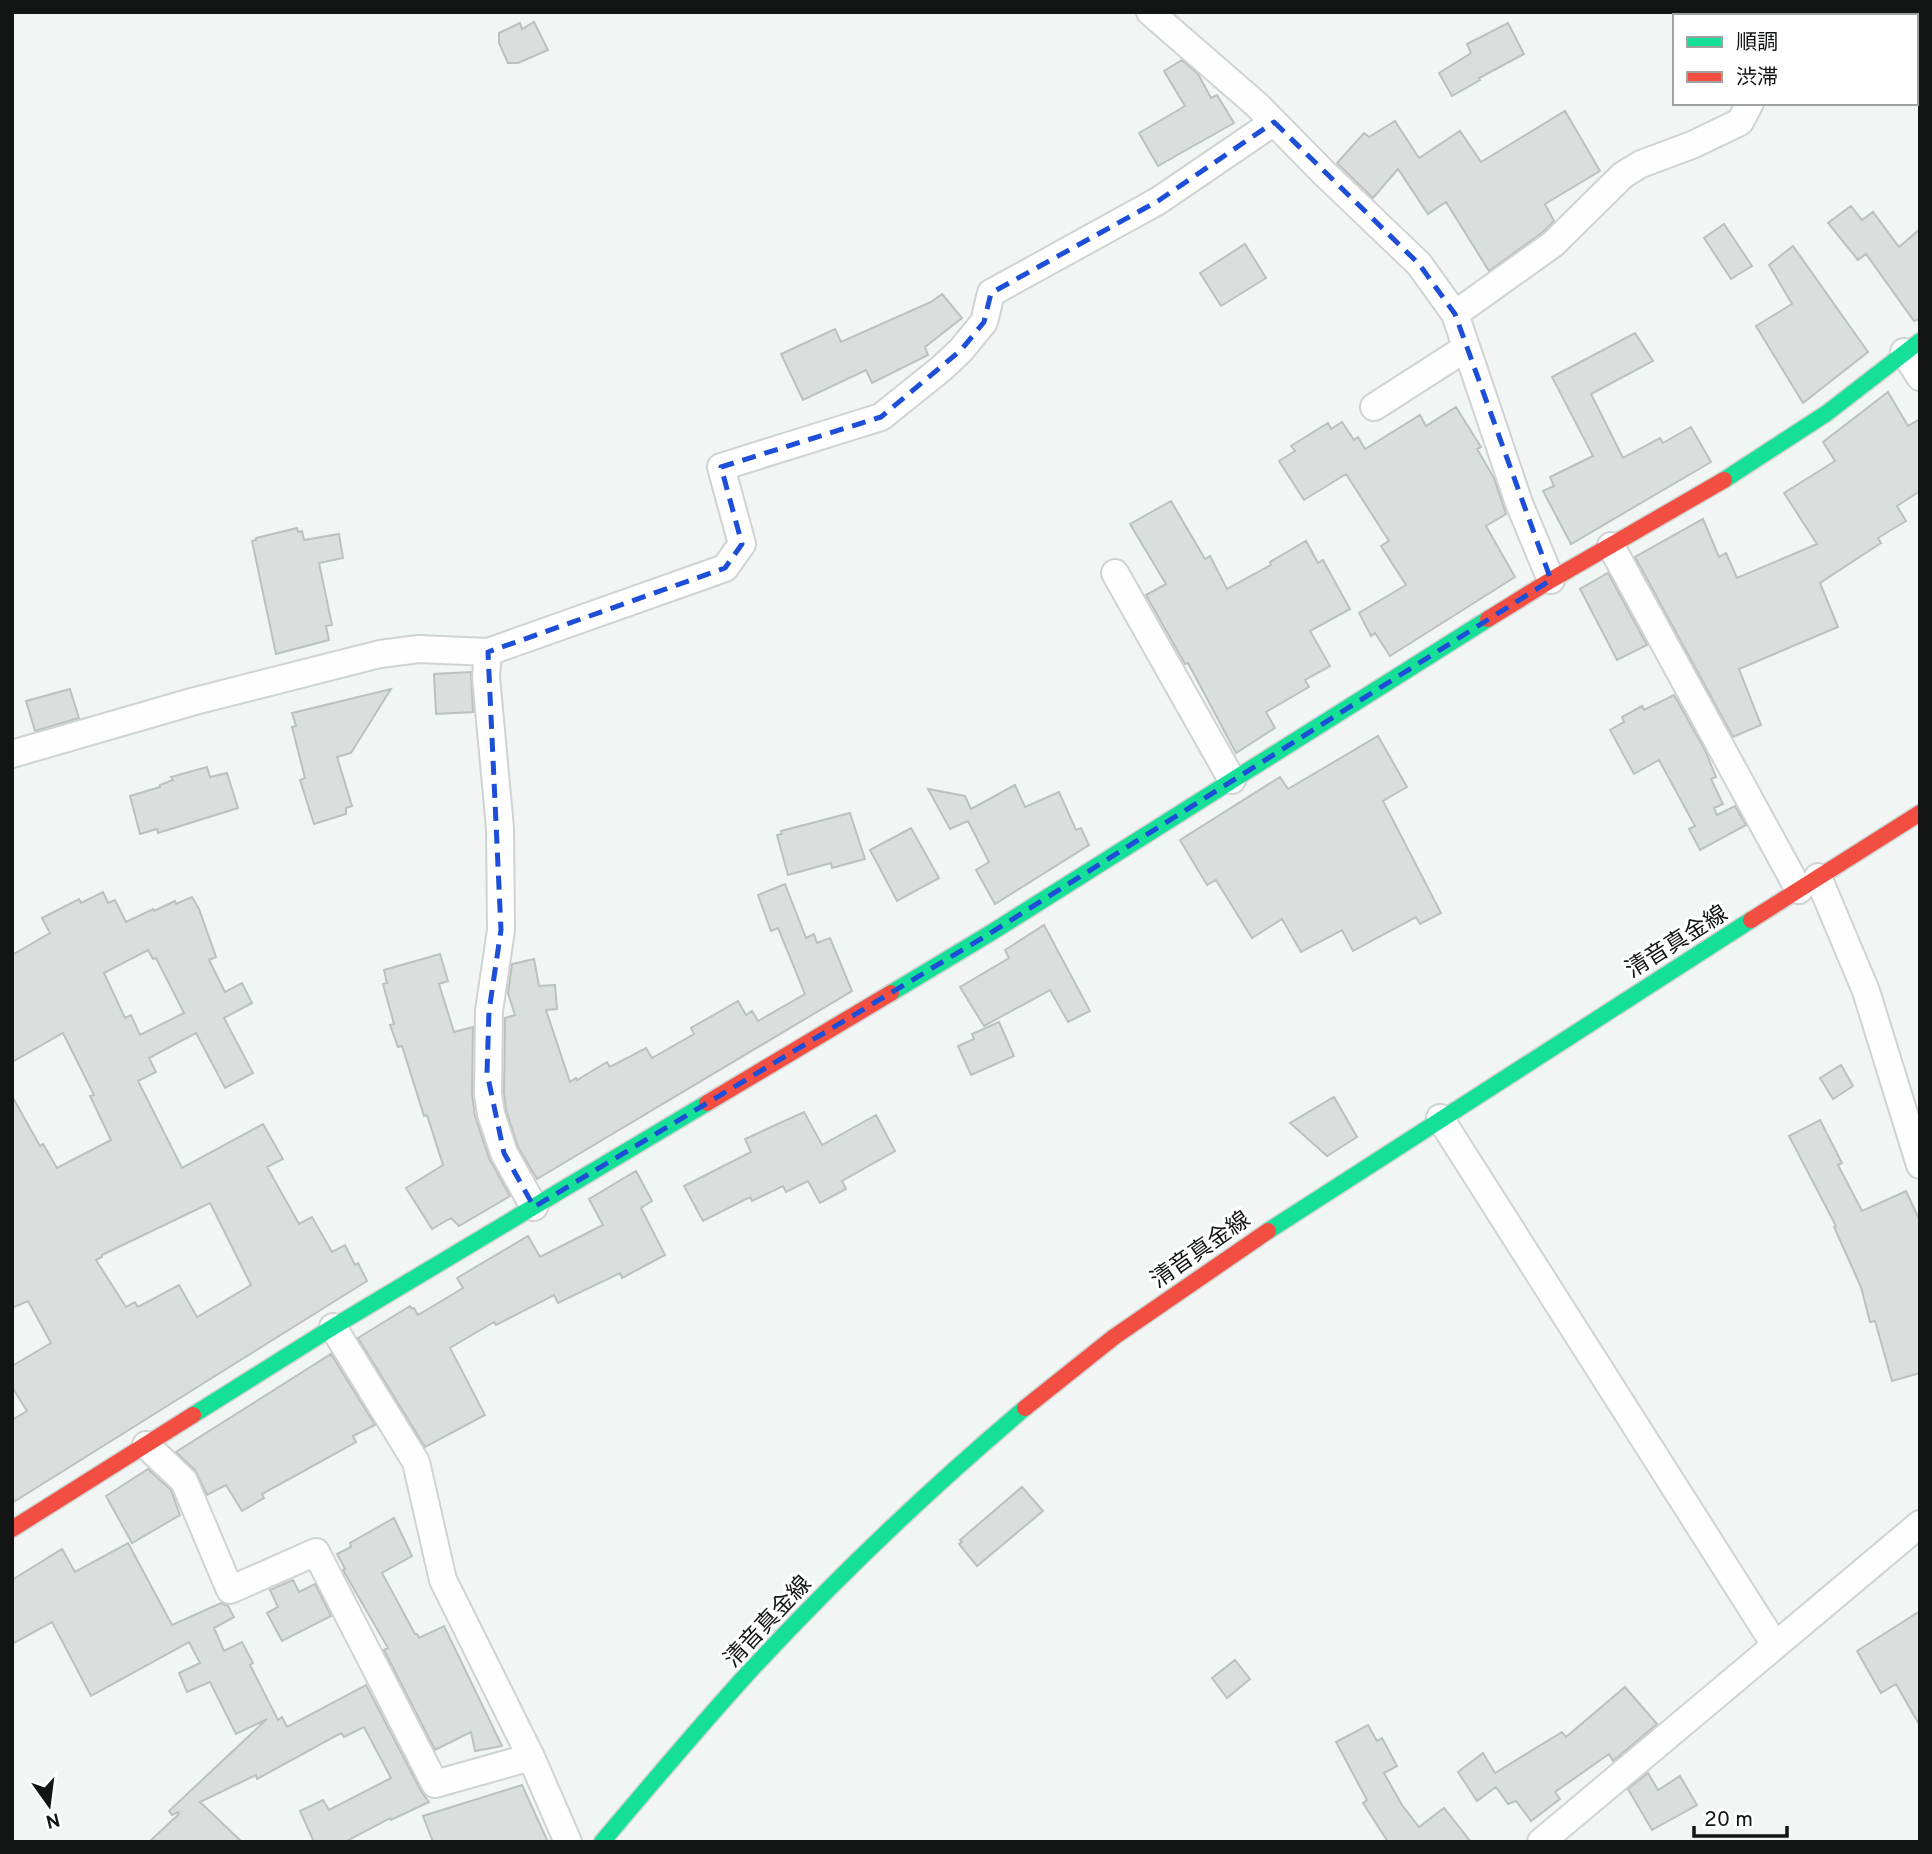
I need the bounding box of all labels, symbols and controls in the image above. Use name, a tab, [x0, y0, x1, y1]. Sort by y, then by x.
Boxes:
legend	[1673, 14, 1918, 105]
text: 順調	[1736, 30, 1778, 57]
text: 渋滞	[1736, 65, 1778, 92]
street label: 清音真金線	[1621, 900, 1734, 986]
street label: 清音真金線	[1146, 1206, 1257, 1296]
street label: 清音真金線	[719, 1571, 819, 1675]
north arrow	[14, 1770, 84, 1840]
scale bar	[1694, 1794, 1787, 1838]
text: N	[43, 1806, 62, 1833]
text: 20 m	[1704, 1807, 1753, 1834]

